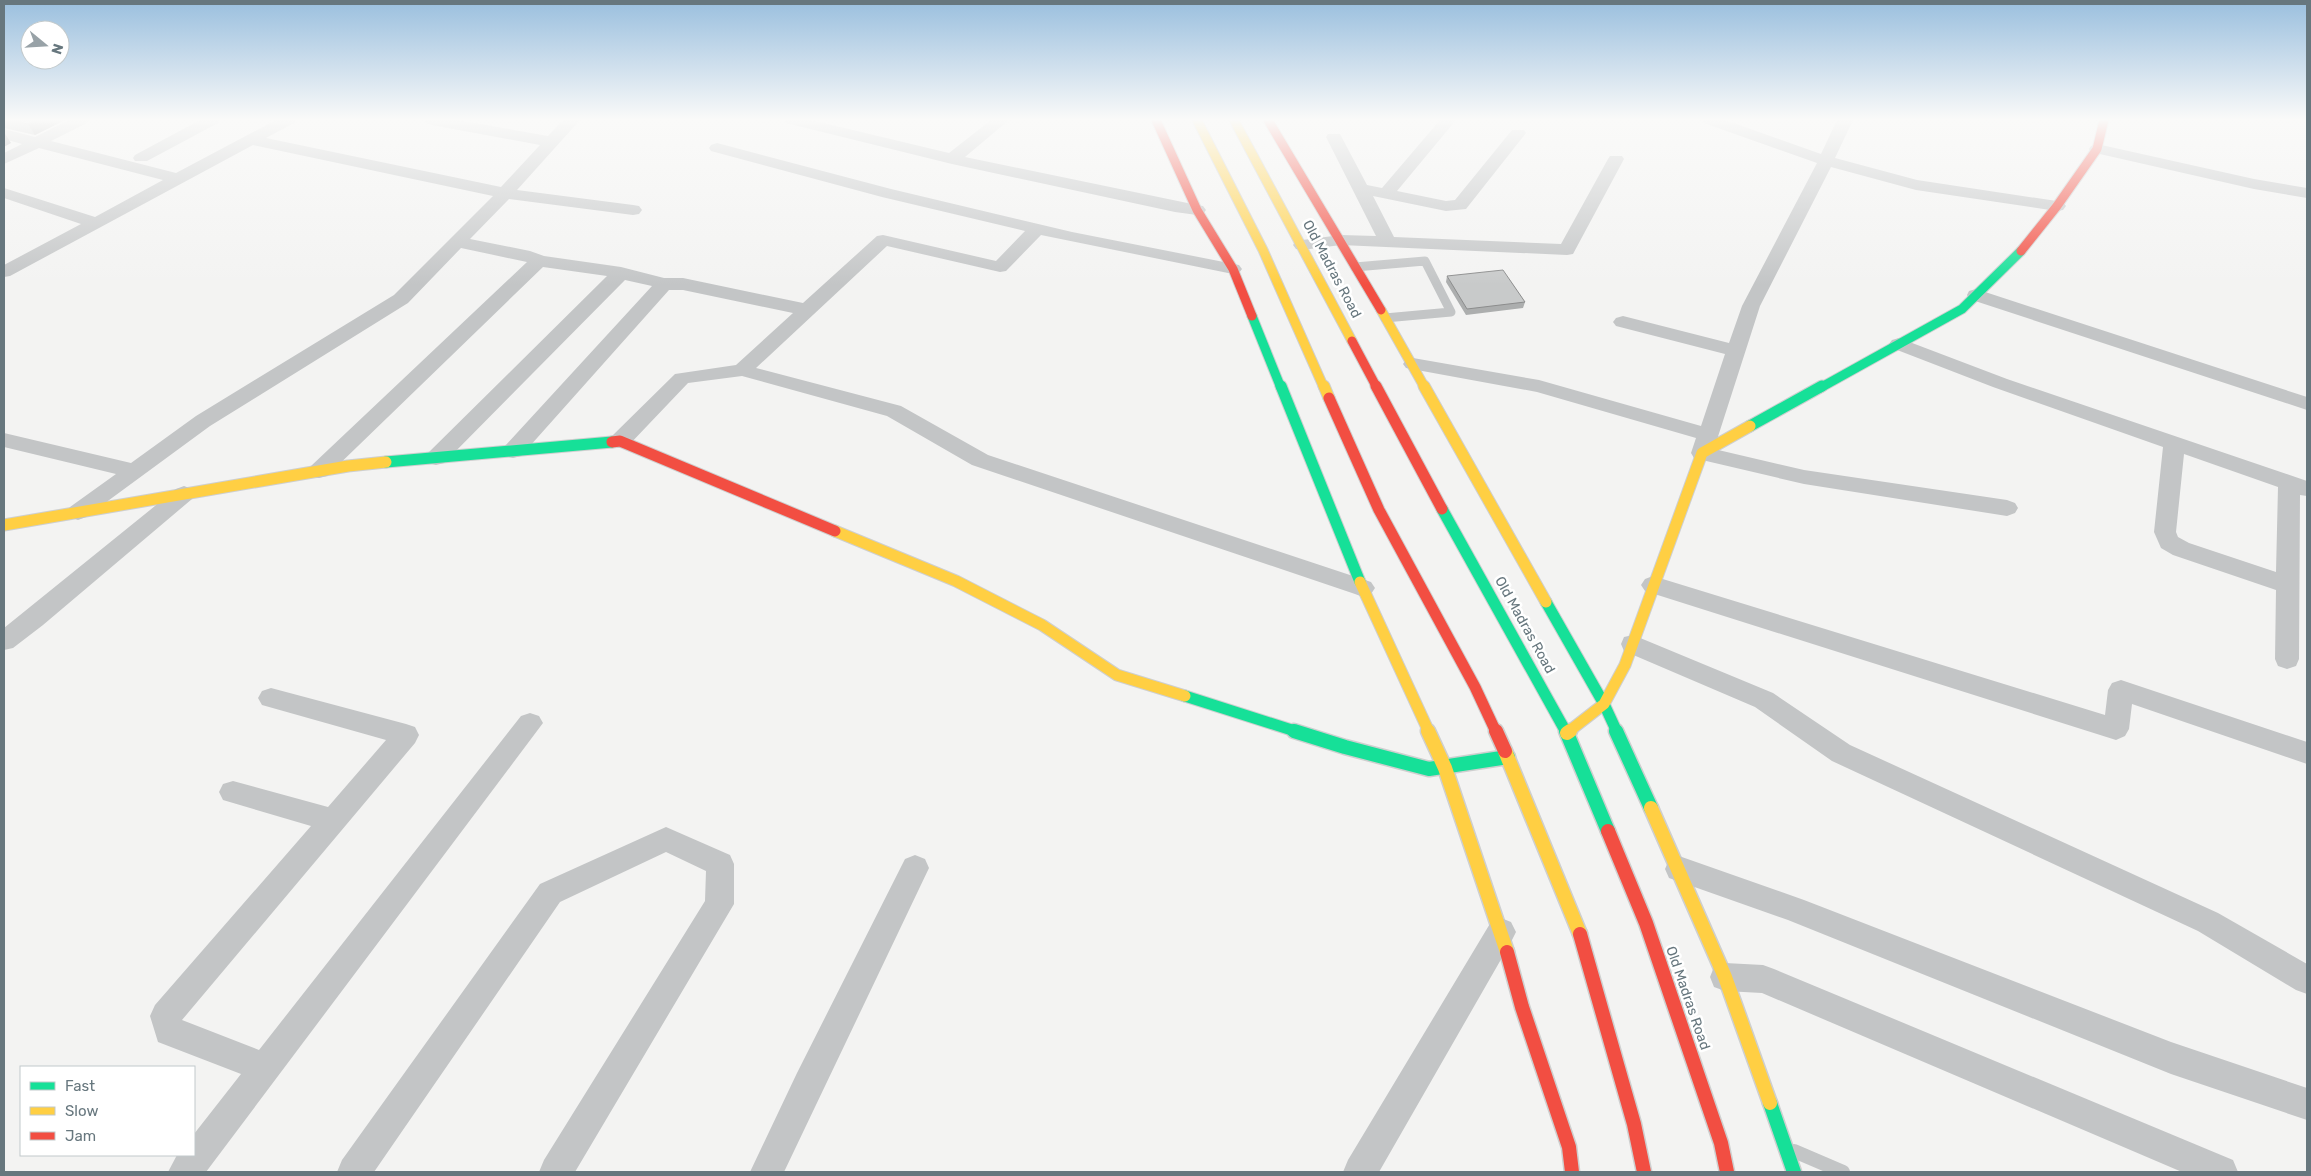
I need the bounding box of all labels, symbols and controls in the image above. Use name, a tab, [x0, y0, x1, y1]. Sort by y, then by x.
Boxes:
north arrow	[20, 20, 70, 70]
text: N	[47, 41, 67, 56]
street label: Old Madras Road	[1299, 217, 1365, 321]
street label: Old Madras Road	[1491, 573, 1559, 677]
street label: Old Madras Road	[1662, 944, 1714, 1052]
legend	[20, 1066, 195, 1156]
text: Fast	[65, 1077, 95, 1095]
text: Slow	[65, 1102, 98, 1120]
text: Jam	[65, 1127, 96, 1145]

